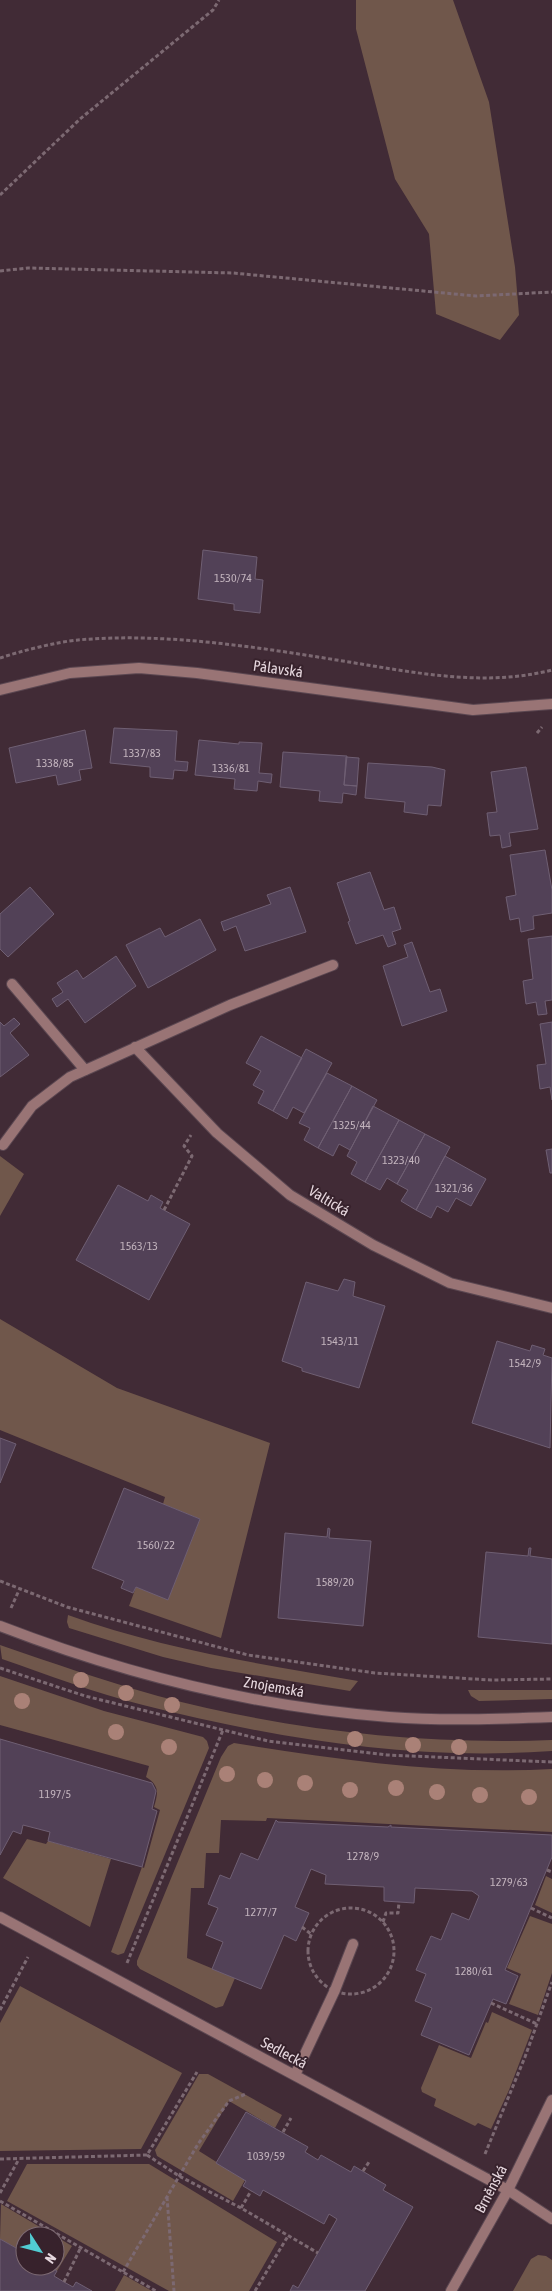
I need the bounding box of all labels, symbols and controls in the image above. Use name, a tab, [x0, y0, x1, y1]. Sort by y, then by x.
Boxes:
house number: 1530/74	[214, 571, 252, 585]
street label: Pálavská	[252, 657, 304, 680]
house number: 1337/83	[123, 746, 161, 760]
house number: 1338/85	[36, 756, 74, 770]
house number: 1336/81	[212, 761, 250, 775]
house number: 1325/44	[333, 1118, 371, 1132]
house number: 1323/40	[382, 1153, 420, 1167]
house number: 1321/36	[435, 1181, 473, 1195]
street label: Valtická	[306, 1182, 353, 1219]
house number: 1563/13	[120, 1239, 158, 1253]
house number: 1543/11	[321, 1334, 359, 1348]
house number: 1542/9	[509, 1356, 541, 1370]
house number: 1560/22	[137, 1538, 175, 1552]
house number: 1589/20	[316, 1575, 354, 1589]
street label: Znojemská	[243, 1673, 306, 1700]
house number: 1197/5	[39, 1787, 71, 1801]
house number: 1278/9	[347, 1849, 379, 1863]
house number: 1279/63	[490, 1875, 528, 1889]
house number: 1277/7	[245, 1905, 277, 1919]
house number: 1280/61	[455, 1964, 493, 1978]
street label: Sedlecká	[258, 2033, 310, 2072]
house number: 1039/59	[247, 2149, 285, 2163]
street label: Brněnská	[471, 2162, 510, 2216]
north arrow	[15, 2226, 65, 2276]
text: N	[42, 2251, 59, 2267]

